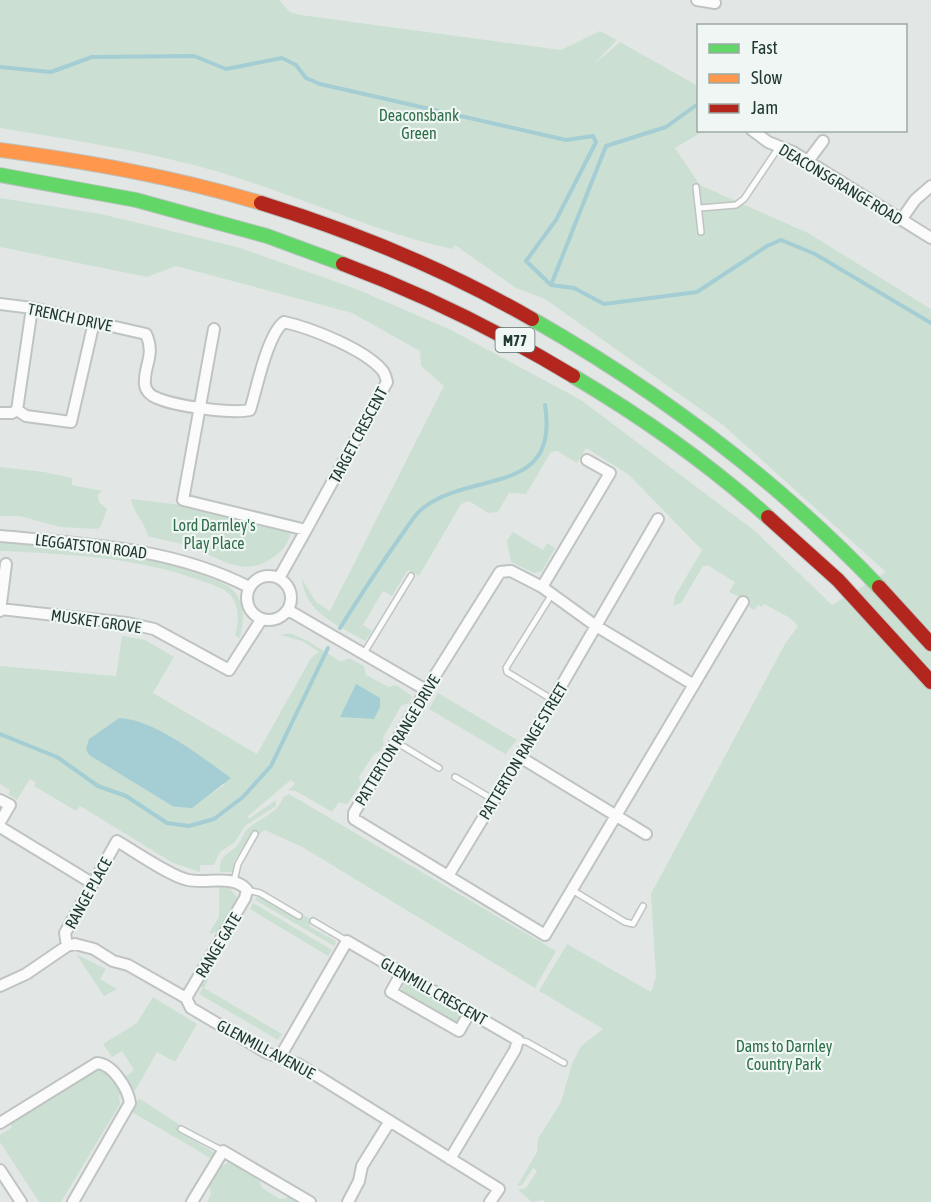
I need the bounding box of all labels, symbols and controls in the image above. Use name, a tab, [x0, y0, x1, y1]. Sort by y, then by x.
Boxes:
legend	[697, 24, 907, 132]
text: Fast	[751, 37, 778, 58]
text: Slow	[751, 67, 782, 88]
text: Jam	[751, 97, 778, 118]
park label: Deaconsbank Green	[379, 106, 459, 142]
street label: DEACONSGRANGE ROAD	[776, 140, 906, 228]
street label: TRENCH DRIVE	[26, 299, 114, 335]
road number: M77	[496, 328, 534, 352]
street label: TARGET CRESCENT	[325, 384, 391, 486]
park label: Lord Darnley's Play Place	[172, 516, 256, 553]
street label: LEGGATSTON ROAD	[34, 530, 148, 562]
street label: MUSKET GROVE	[50, 606, 142, 636]
street label: PATTERTON RANGE DRIVE	[351, 671, 443, 809]
street label: PATTERTON RANGE STREET	[475, 679, 571, 823]
street label: RANGE PLACE	[61, 854, 115, 932]
street label: RANGE GATE	[192, 909, 244, 981]
street label: GLENMILL CRESCENT	[378, 953, 490, 1029]
street label: GLENMILL AVENUE	[214, 1016, 318, 1082]
park label: Dams to Darnley Country Park	[736, 1037, 833, 1074]

